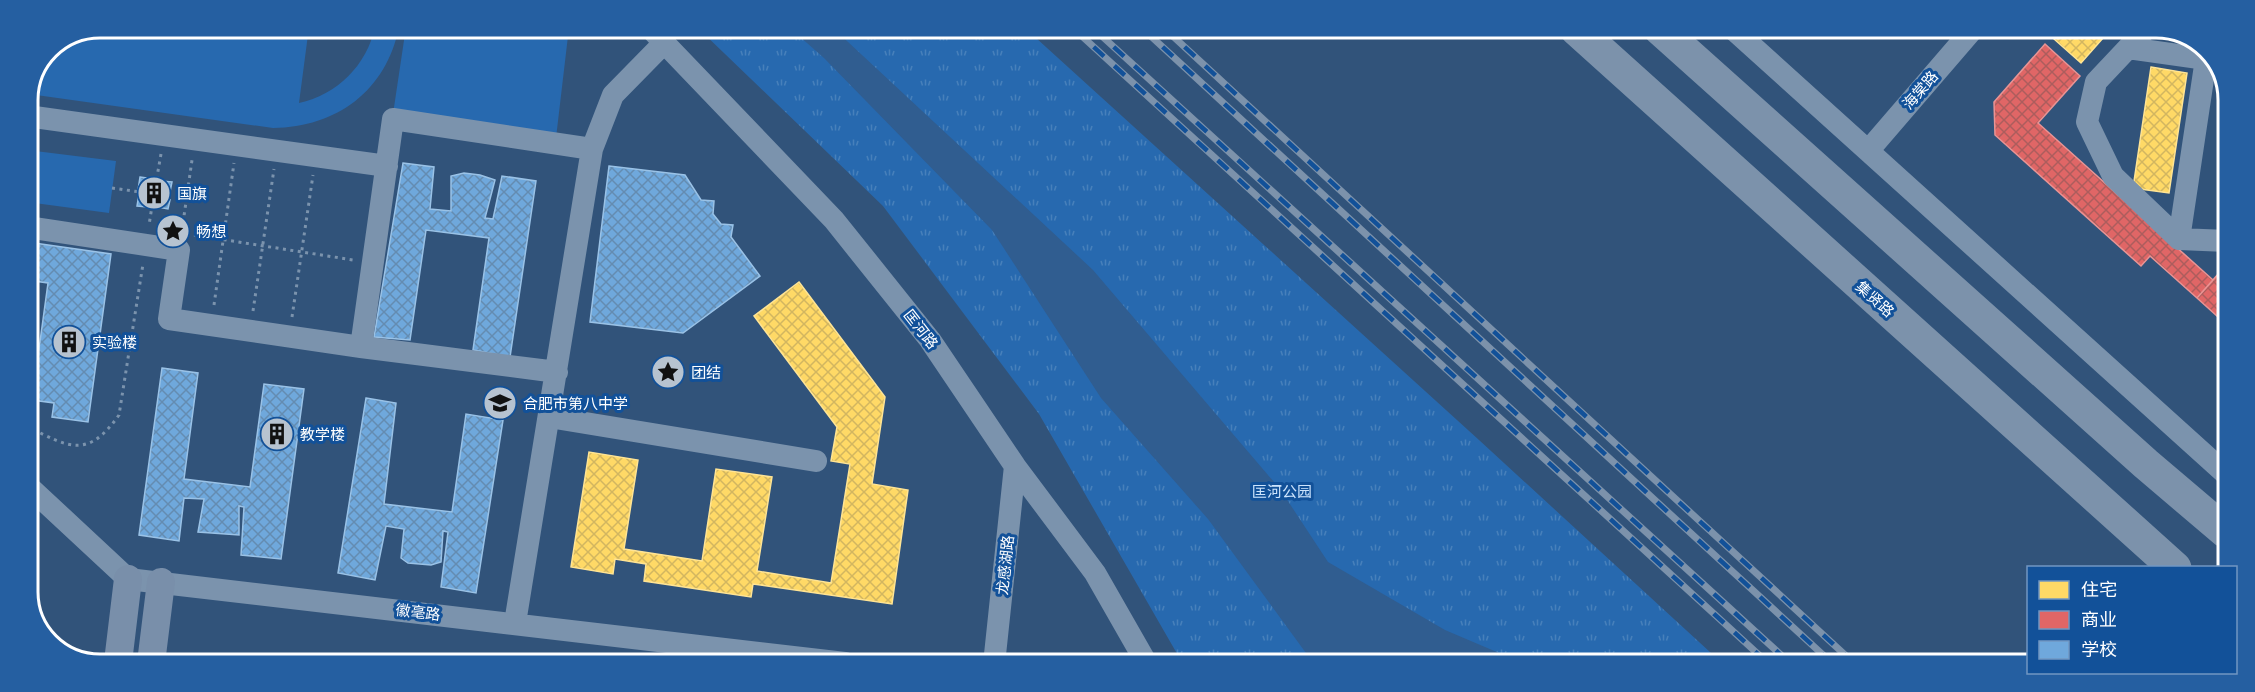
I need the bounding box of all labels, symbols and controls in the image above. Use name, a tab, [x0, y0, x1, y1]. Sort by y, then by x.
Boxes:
street label: 海棠路	[1898, 67, 1942, 113]
building icon: 国旗	[136, 175, 172, 211]
place label: 国旗	[177, 184, 207, 203]
place icon: 畅想	[155, 213, 191, 249]
place label: 畅想	[196, 222, 226, 241]
street label: 集贤路	[1852, 277, 1898, 321]
street label: 匡河路	[900, 305, 942, 353]
building icon: 实验楼	[51, 324, 87, 360]
place label: 实验楼	[92, 333, 137, 352]
place icon: 团结	[650, 354, 686, 390]
place label: 团结	[691, 363, 721, 382]
school or university icon: 合肥市第八中学	[482, 385, 518, 421]
place label: 合肥市第八中学	[523, 394, 628, 413]
building icon: 教学楼	[259, 416, 295, 452]
place label: 教学楼	[300, 425, 345, 444]
park label: 匡河公园	[1252, 482, 1312, 501]
street label: 龙感湖路	[992, 534, 1018, 596]
legend	[2027, 566, 2237, 674]
text: 住宅	[2081, 578, 2117, 601]
street label: 徽毫路	[395, 600, 441, 624]
text: 商业	[2081, 608, 2117, 631]
text: 学校	[2081, 638, 2117, 661]

